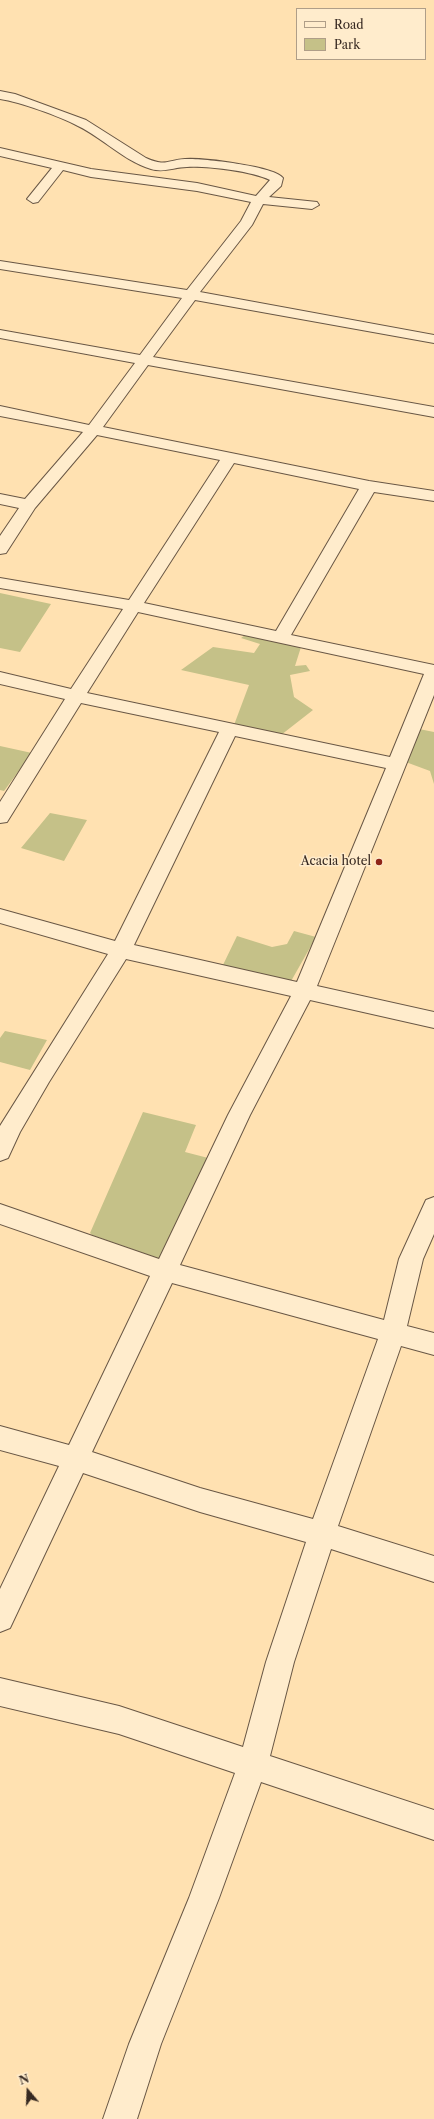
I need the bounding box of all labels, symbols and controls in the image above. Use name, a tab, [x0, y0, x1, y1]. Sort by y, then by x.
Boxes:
legend	[296, 8, 426, 60]
text: Road	[334, 17, 364, 32]
text: Park	[334, 37, 360, 52]
place label: Acacia hotel	[301, 855, 371, 869]
marker: Acacia hotel	[374, 857, 384, 867]
north arrow	[8, 2071, 48, 2111]
text: N	[17, 2071, 31, 2088]

